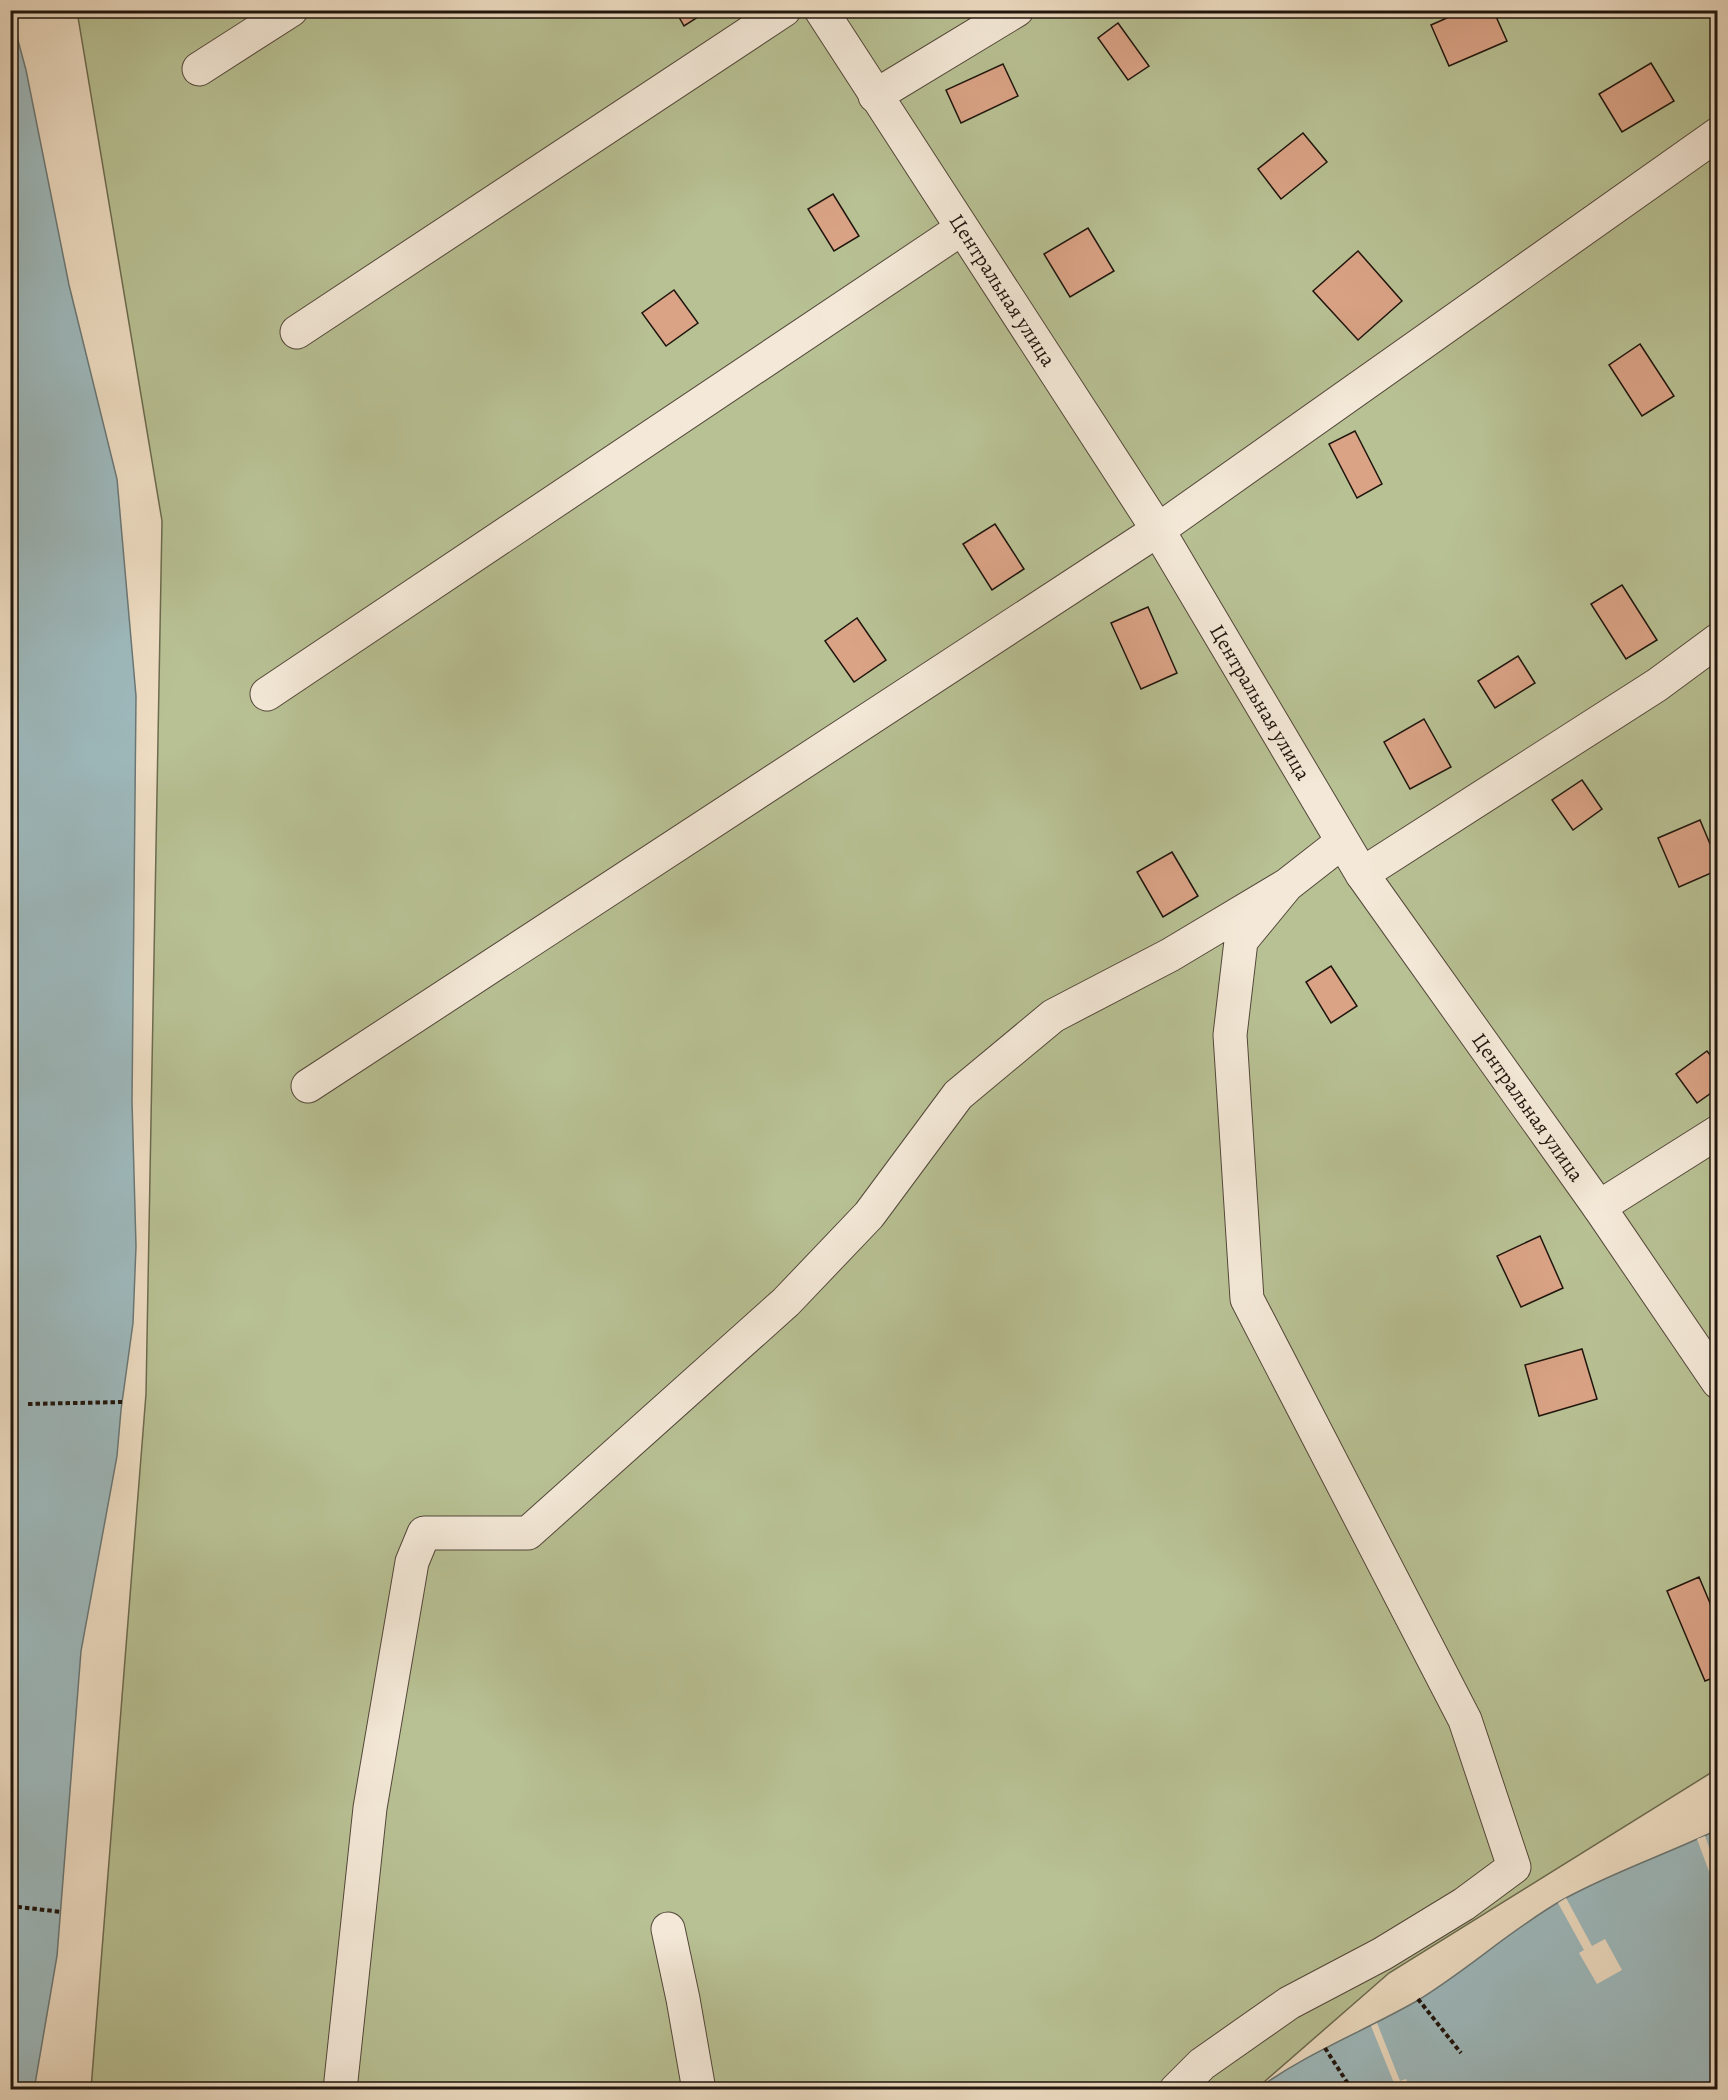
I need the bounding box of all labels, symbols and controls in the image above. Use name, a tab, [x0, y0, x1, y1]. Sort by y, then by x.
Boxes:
street label: Центральная улица	[943, 209, 1063, 372]
street label: Центральная улица	[1203, 619, 1317, 786]
street label: Центральная улица	[1466, 1027, 1591, 1188]

